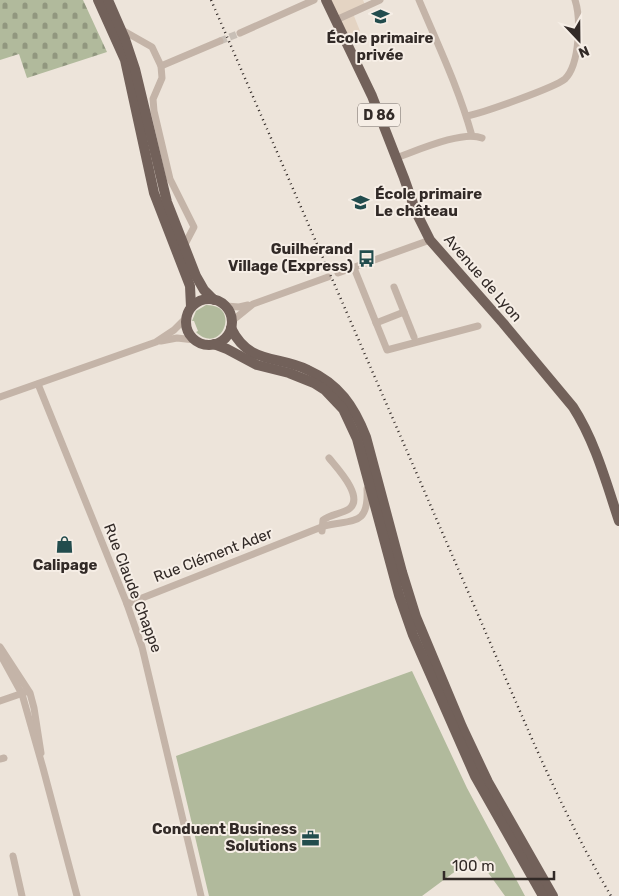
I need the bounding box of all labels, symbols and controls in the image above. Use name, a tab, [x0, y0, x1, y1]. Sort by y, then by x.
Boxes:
school or university icon: École primaire privée	[370, 7, 390, 27]
north arrow	[554, 15, 604, 65]
place label: École primaire privée	[326, 29, 434, 64]
text: N	[576, 42, 592, 61]
road number: D 86	[358, 104, 400, 126]
place label: École primaire Le château	[375, 185, 482, 220]
school or university icon: École primaire Le château	[351, 193, 371, 213]
street label: Avenue de Lyon	[440, 231, 526, 325]
place label: Guilherand Village (Express)	[228, 240, 353, 275]
bus stop icon: Guilherand Village (Express)	[357, 248, 377, 268]
street label: Rue Claude Chappe	[100, 521, 166, 655]
street label: Rue Clément Ader	[151, 524, 275, 586]
shop icon: Calipage	[55, 534, 75, 554]
place label: Calipage	[33, 556, 97, 574]
place label: Conduent Business Solutions	[152, 820, 297, 855]
office icon: Conduent Business Solutions	[301, 828, 321, 848]
scale bar	[444, 848, 554, 880]
text: 100 m	[452, 857, 494, 875]

